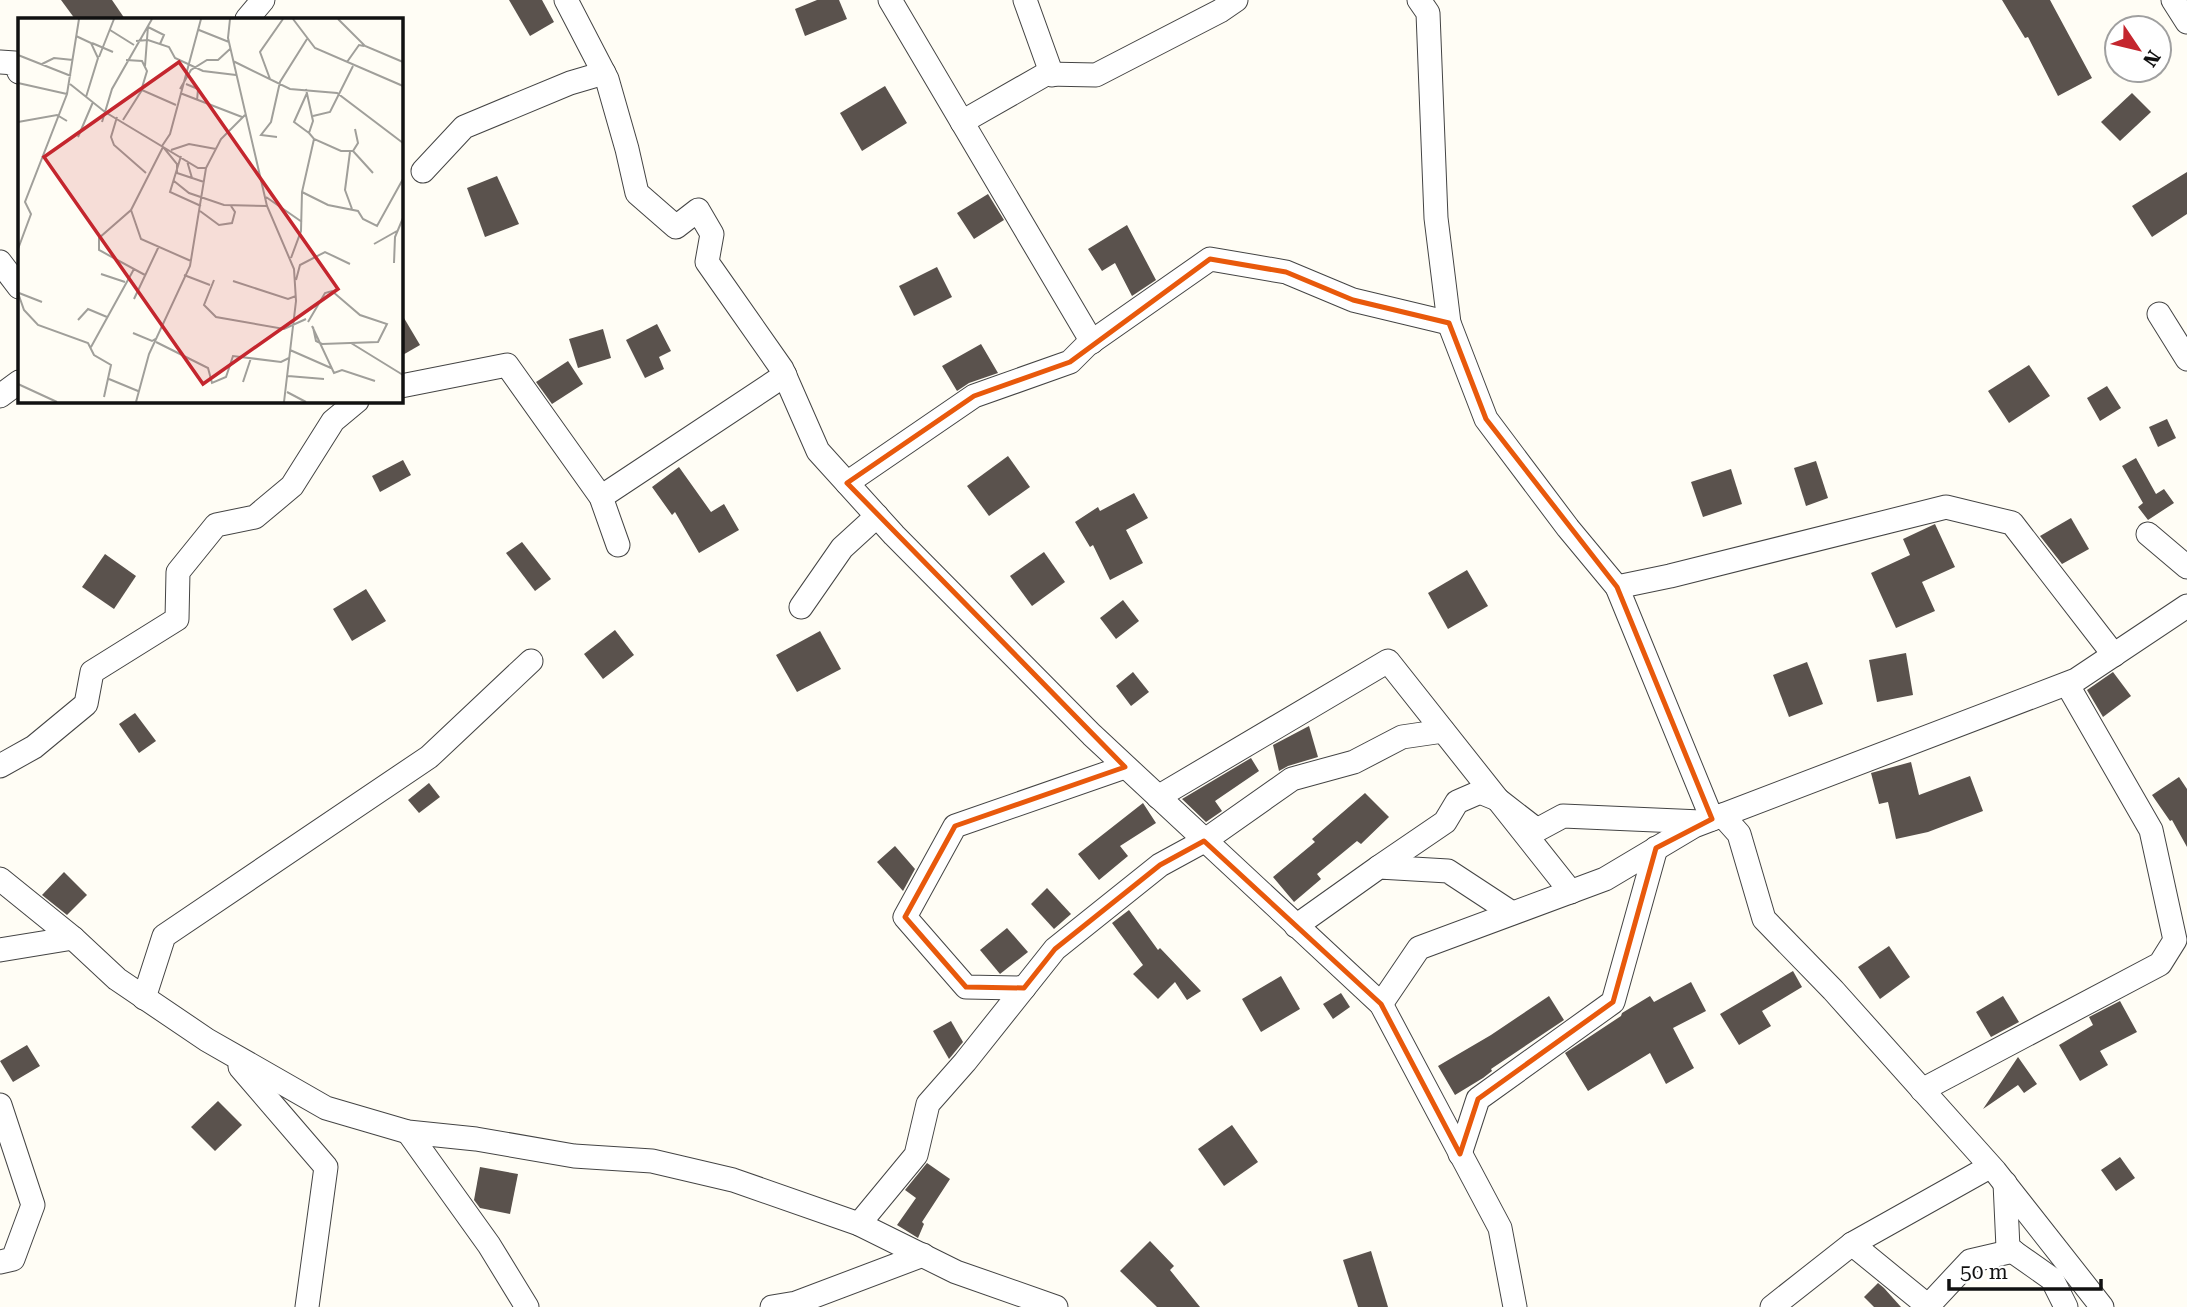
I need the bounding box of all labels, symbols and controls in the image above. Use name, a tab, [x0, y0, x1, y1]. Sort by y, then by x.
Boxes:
north arrow	[2103, 14, 2173, 84]
inset map	[18, 18, 402, 402]
text: N	[2138, 46, 2165, 71]
scale bar	[1949, 1248, 2101, 1292]
text: 50 m	[1960, 1260, 2008, 1284]

